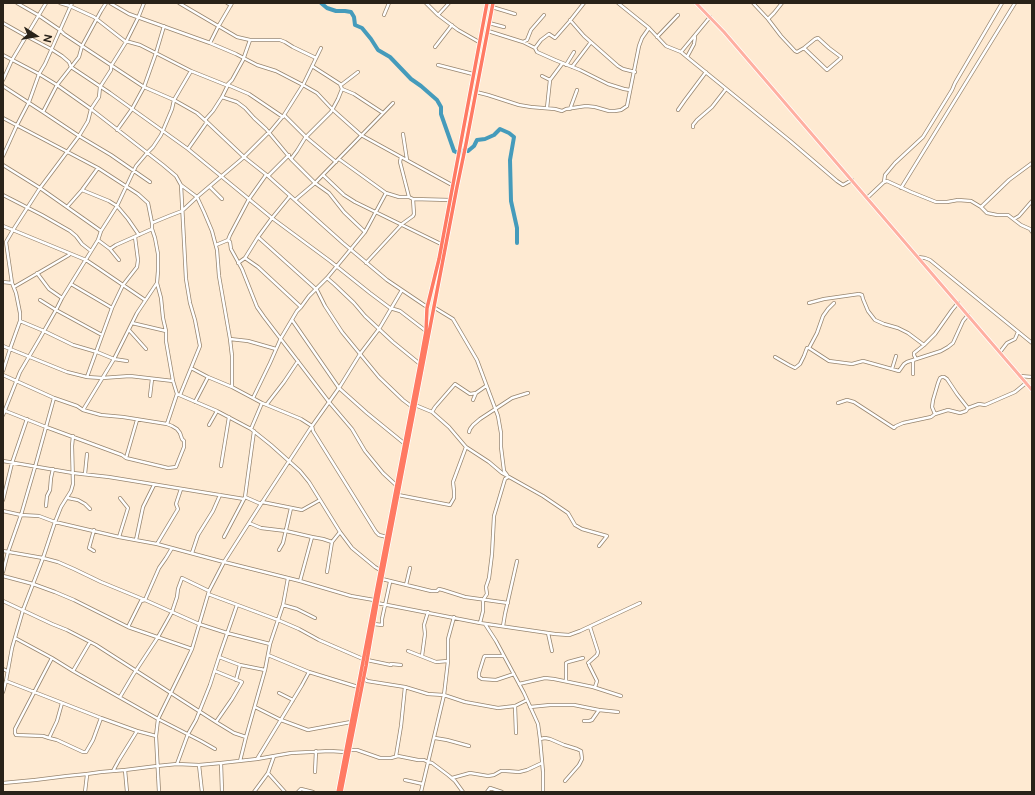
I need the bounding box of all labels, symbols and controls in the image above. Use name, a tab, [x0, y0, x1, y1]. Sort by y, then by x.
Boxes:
north arrow	[16, 16, 56, 56]
text: N	[40, 33, 55, 44]

